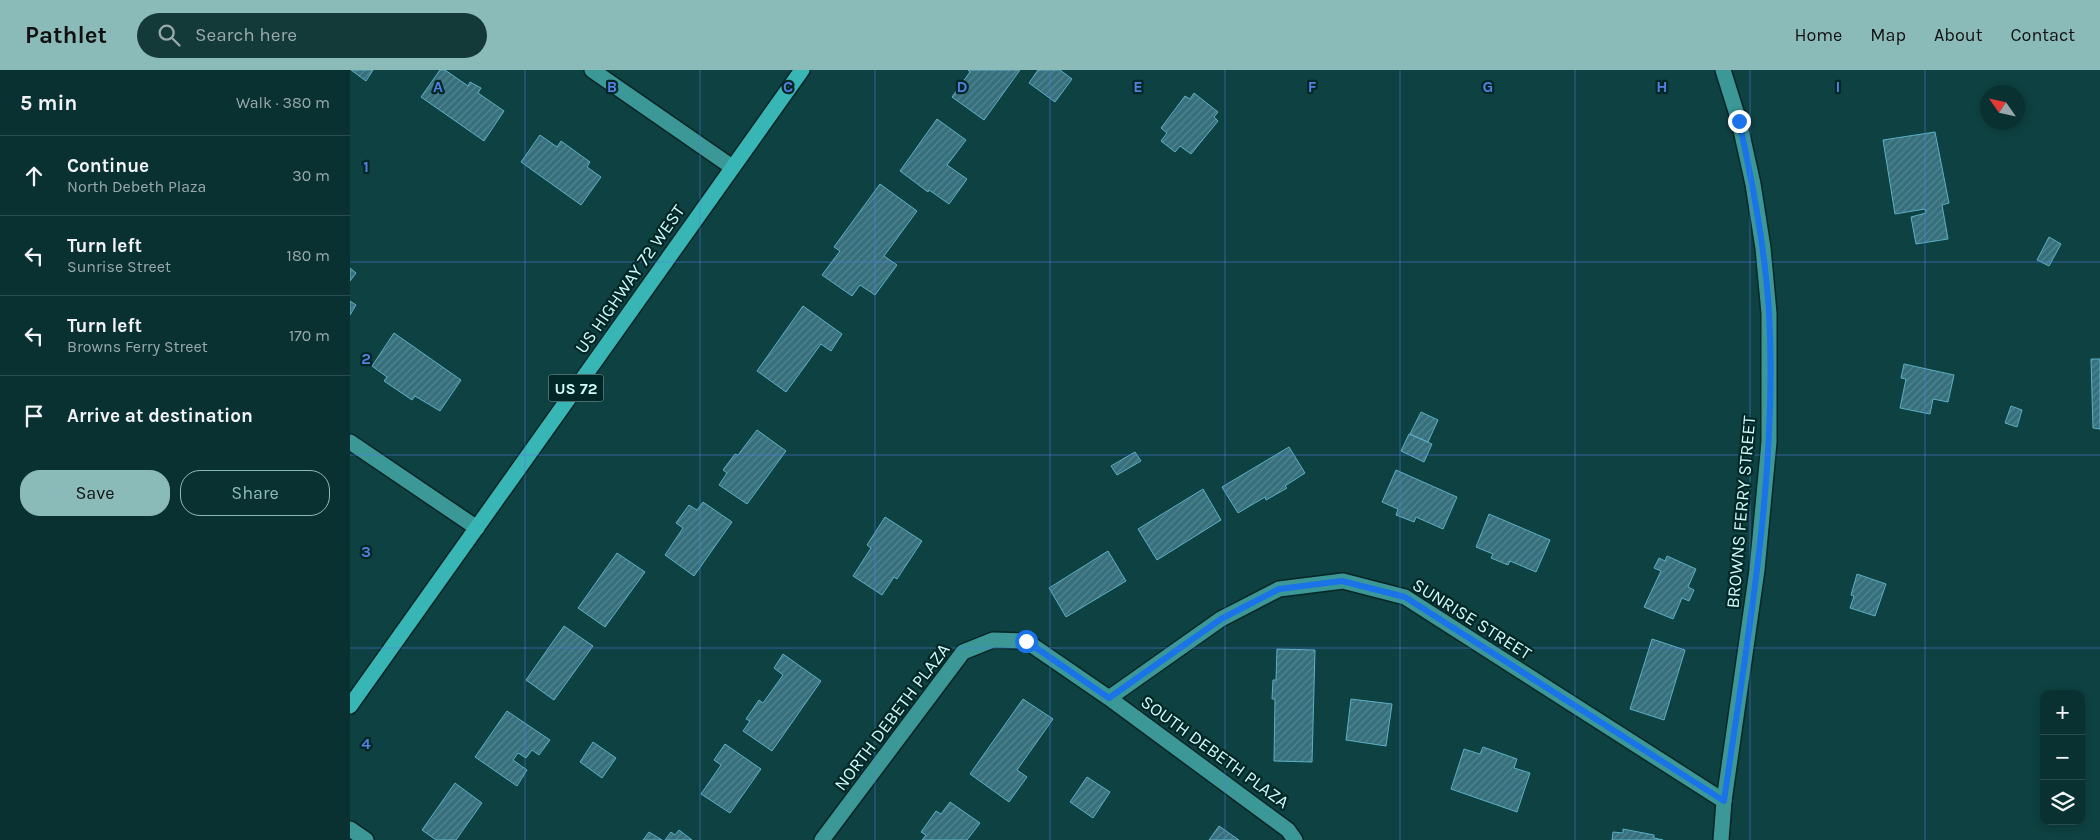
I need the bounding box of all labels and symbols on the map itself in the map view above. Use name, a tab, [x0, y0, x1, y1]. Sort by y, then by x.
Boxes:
text: A	[433, 77, 443, 96]
text: B	[607, 77, 617, 96]
text: C	[783, 77, 793, 96]
text: D	[957, 77, 968, 96]
text: E	[1133, 77, 1143, 96]
text: F	[1308, 77, 1317, 96]
text: G	[1483, 77, 1493, 96]
text: H	[1656, 77, 1668, 96]
text: I	[1836, 77, 1840, 96]
north arrow	[1980, 85, 2025, 130]
route end	[1728, 110, 1751, 133]
text: 1	[363, 157, 369, 176]
street label: US HIGHWAY 72 WEST	[570, 200, 690, 358]
text: 2	[361, 349, 371, 368]
road number: US 72	[548, 374, 604, 402]
street label: BROWNS FERRY STREET	[1722, 415, 1760, 609]
text: 3	[361, 542, 371, 561]
street label: SUNRISE STREET	[1408, 574, 1536, 664]
route start	[1015, 630, 1038, 653]
street label: NORTH DEBETH PLAZA	[829, 639, 955, 795]
street label: SOUTH DEBETH PLAZA	[1137, 691, 1293, 813]
text: 4	[361, 734, 371, 753]

